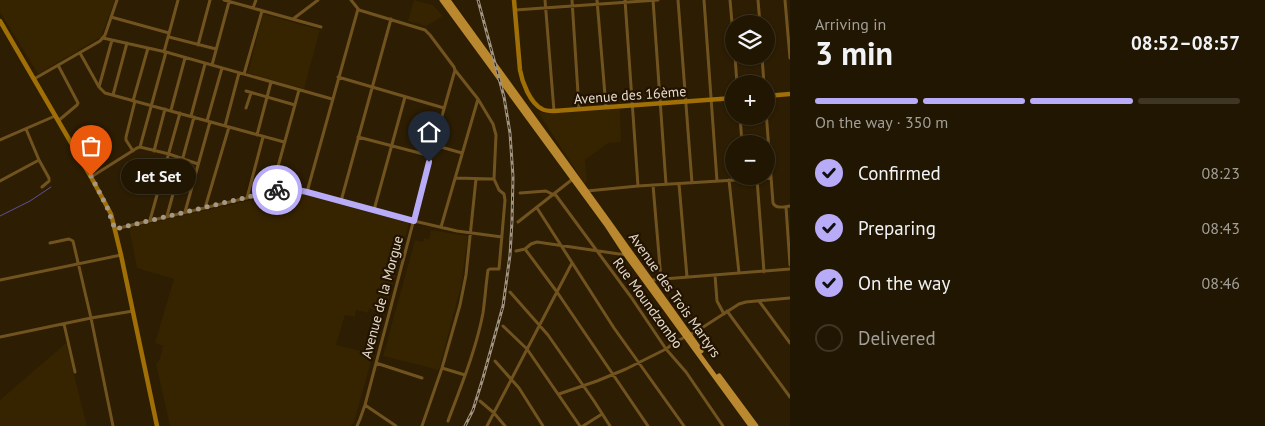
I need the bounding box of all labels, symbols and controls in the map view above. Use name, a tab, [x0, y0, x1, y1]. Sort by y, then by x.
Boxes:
text: Arriving in	[815, 14, 886, 34]
map controls	[725, 15, 775, 185]
button: layers	[725, 15, 775, 65]
text: 08:52–08:57	[1131, 31, 1240, 55]
text: 3 min	[815, 32, 893, 74]
button: +	[725, 75, 775, 125]
street label: Avenue des 16ème	[573, 82, 687, 108]
pin	[408, 111, 450, 162]
text: On the way · 350 m	[815, 112, 948, 132]
icon: home	[415, 118, 443, 146]
pin	[70, 125, 112, 176]
icon: bag	[77, 132, 105, 160]
button: −	[725, 135, 775, 185]
callout: Jet Set	[121, 158, 196, 194]
icon: check	[815, 159, 843, 187]
text: Confirmed	[858, 161, 941, 185]
text: 08:23	[1202, 163, 1240, 183]
courier	[252, 165, 302, 215]
text: Jet Set	[136, 166, 181, 186]
icon: bike	[263, 176, 291, 204]
icon: check	[815, 214, 843, 242]
text: Preparing	[858, 216, 936, 240]
text: 08:43	[1202, 218, 1240, 238]
street label: Avenue des Trois Martyrs	[625, 229, 725, 361]
street label: Avenue de la Morgue	[357, 234, 407, 360]
street label: Rue Moundzombo	[609, 254, 687, 352]
icon: check	[815, 269, 843, 297]
text: On the way	[858, 271, 950, 295]
text: 08:46	[1202, 273, 1240, 293]
text: Delivered	[858, 326, 936, 350]

